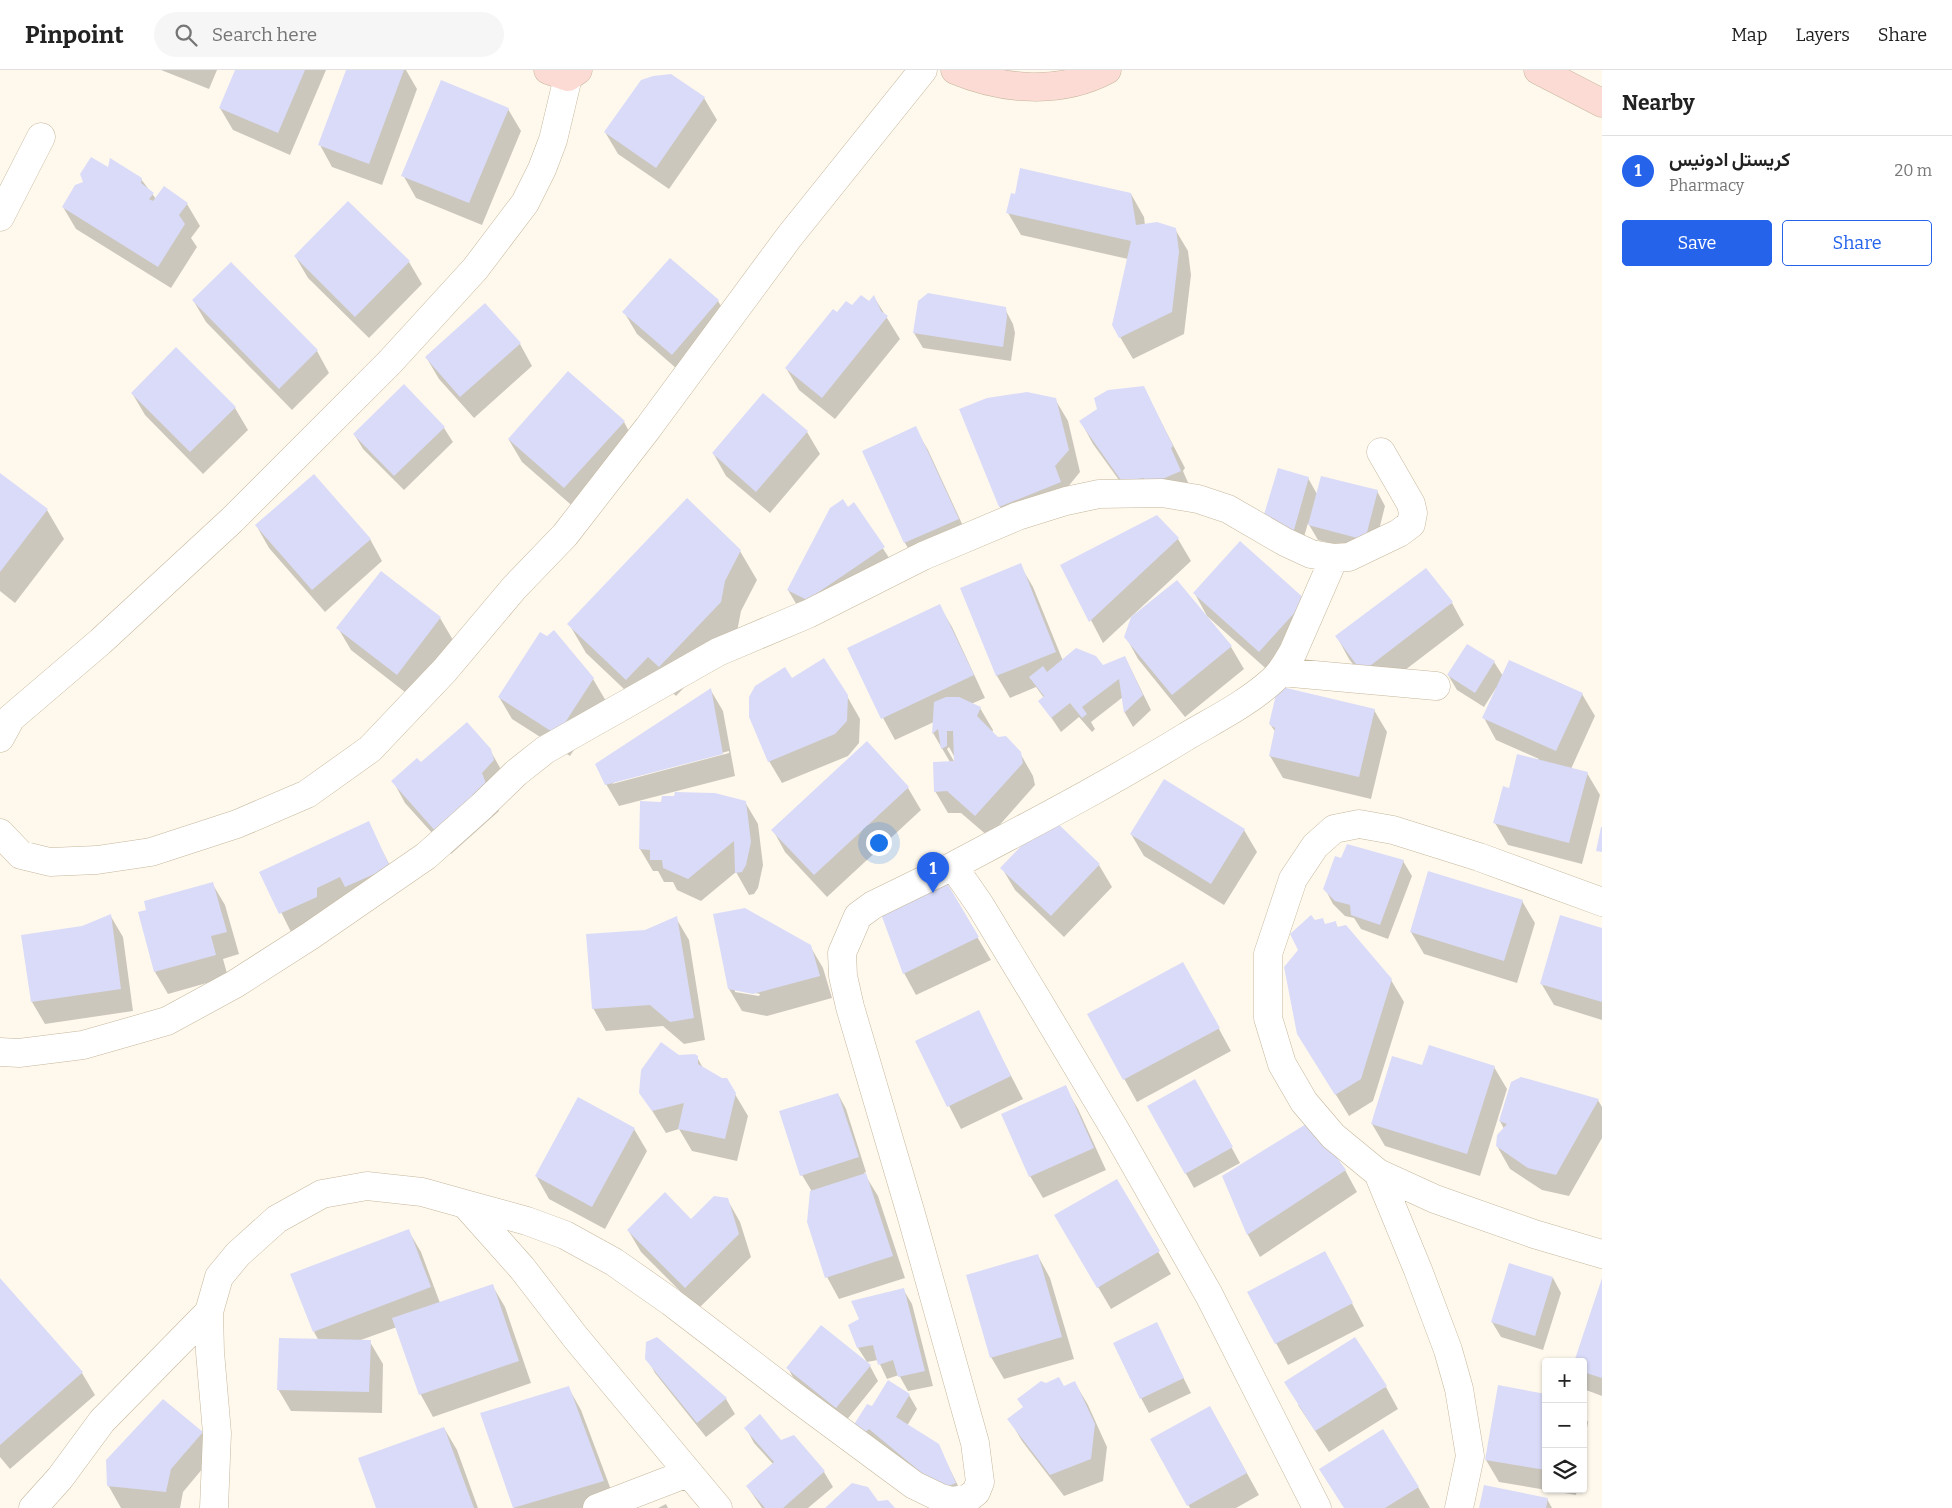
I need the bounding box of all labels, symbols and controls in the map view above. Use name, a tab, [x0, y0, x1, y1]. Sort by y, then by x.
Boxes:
search box	[154, 12, 504, 57]
text: Pinpoint	[25, 21, 124, 49]
icon: search	[172, 21, 200, 49]
text: Search here	[212, 23, 317, 46]
text: Map	[1731, 24, 1767, 46]
text: Layers	[1795, 24, 1850, 46]
text: Share	[1878, 24, 1927, 46]
text: Nearby	[1622, 90, 1695, 116]
text: كريستل ادونيس	[1669, 148, 1790, 171]
text: 1	[1635, 161, 1641, 180]
text: 20 m	[1895, 161, 1932, 180]
text: Pharmacy	[1669, 176, 1744, 195]
button: Save	[1622, 220, 1772, 266]
button: Share	[1782, 220, 1932, 266]
your location	[866, 830, 892, 856]
pin: 1	[917, 852, 949, 893]
map controls	[1542, 1358, 1587, 1493]
button: +	[1542, 1358, 1587, 1403]
button: −	[1542, 1403, 1587, 1448]
button: layers	[1542, 1448, 1587, 1493]

